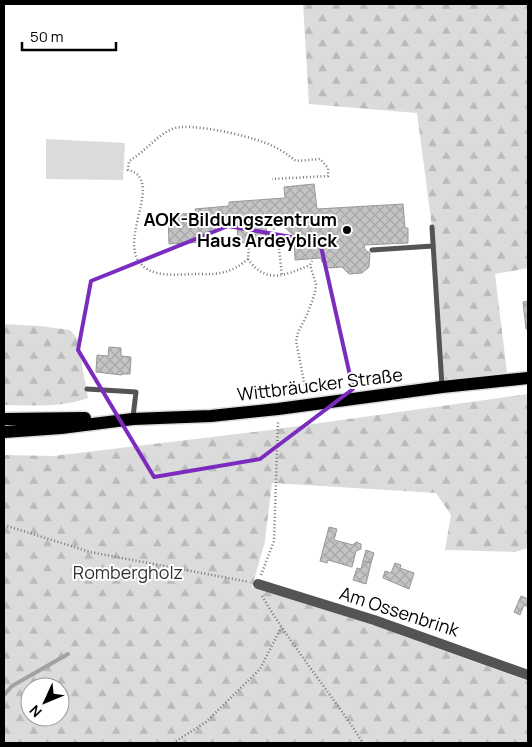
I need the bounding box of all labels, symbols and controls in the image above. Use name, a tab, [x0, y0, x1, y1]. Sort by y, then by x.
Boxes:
scale bar	[22, 20, 116, 52]
text: 50 m	[30, 26, 64, 47]
place label: AOK-Bildungszentrum Haus Ardeyblick	[144, 207, 338, 252]
marker: AOK-Bildungszentrum Haus Ardeyblick	[341, 224, 353, 236]
street label: Wittbräucker Straße	[236, 362, 404, 406]
park label: Rombergholz	[73, 560, 183, 584]
street label: Am Ossenbrink	[337, 580, 463, 642]
north arrow	[20, 677, 70, 727]
text: N	[25, 701, 46, 722]

